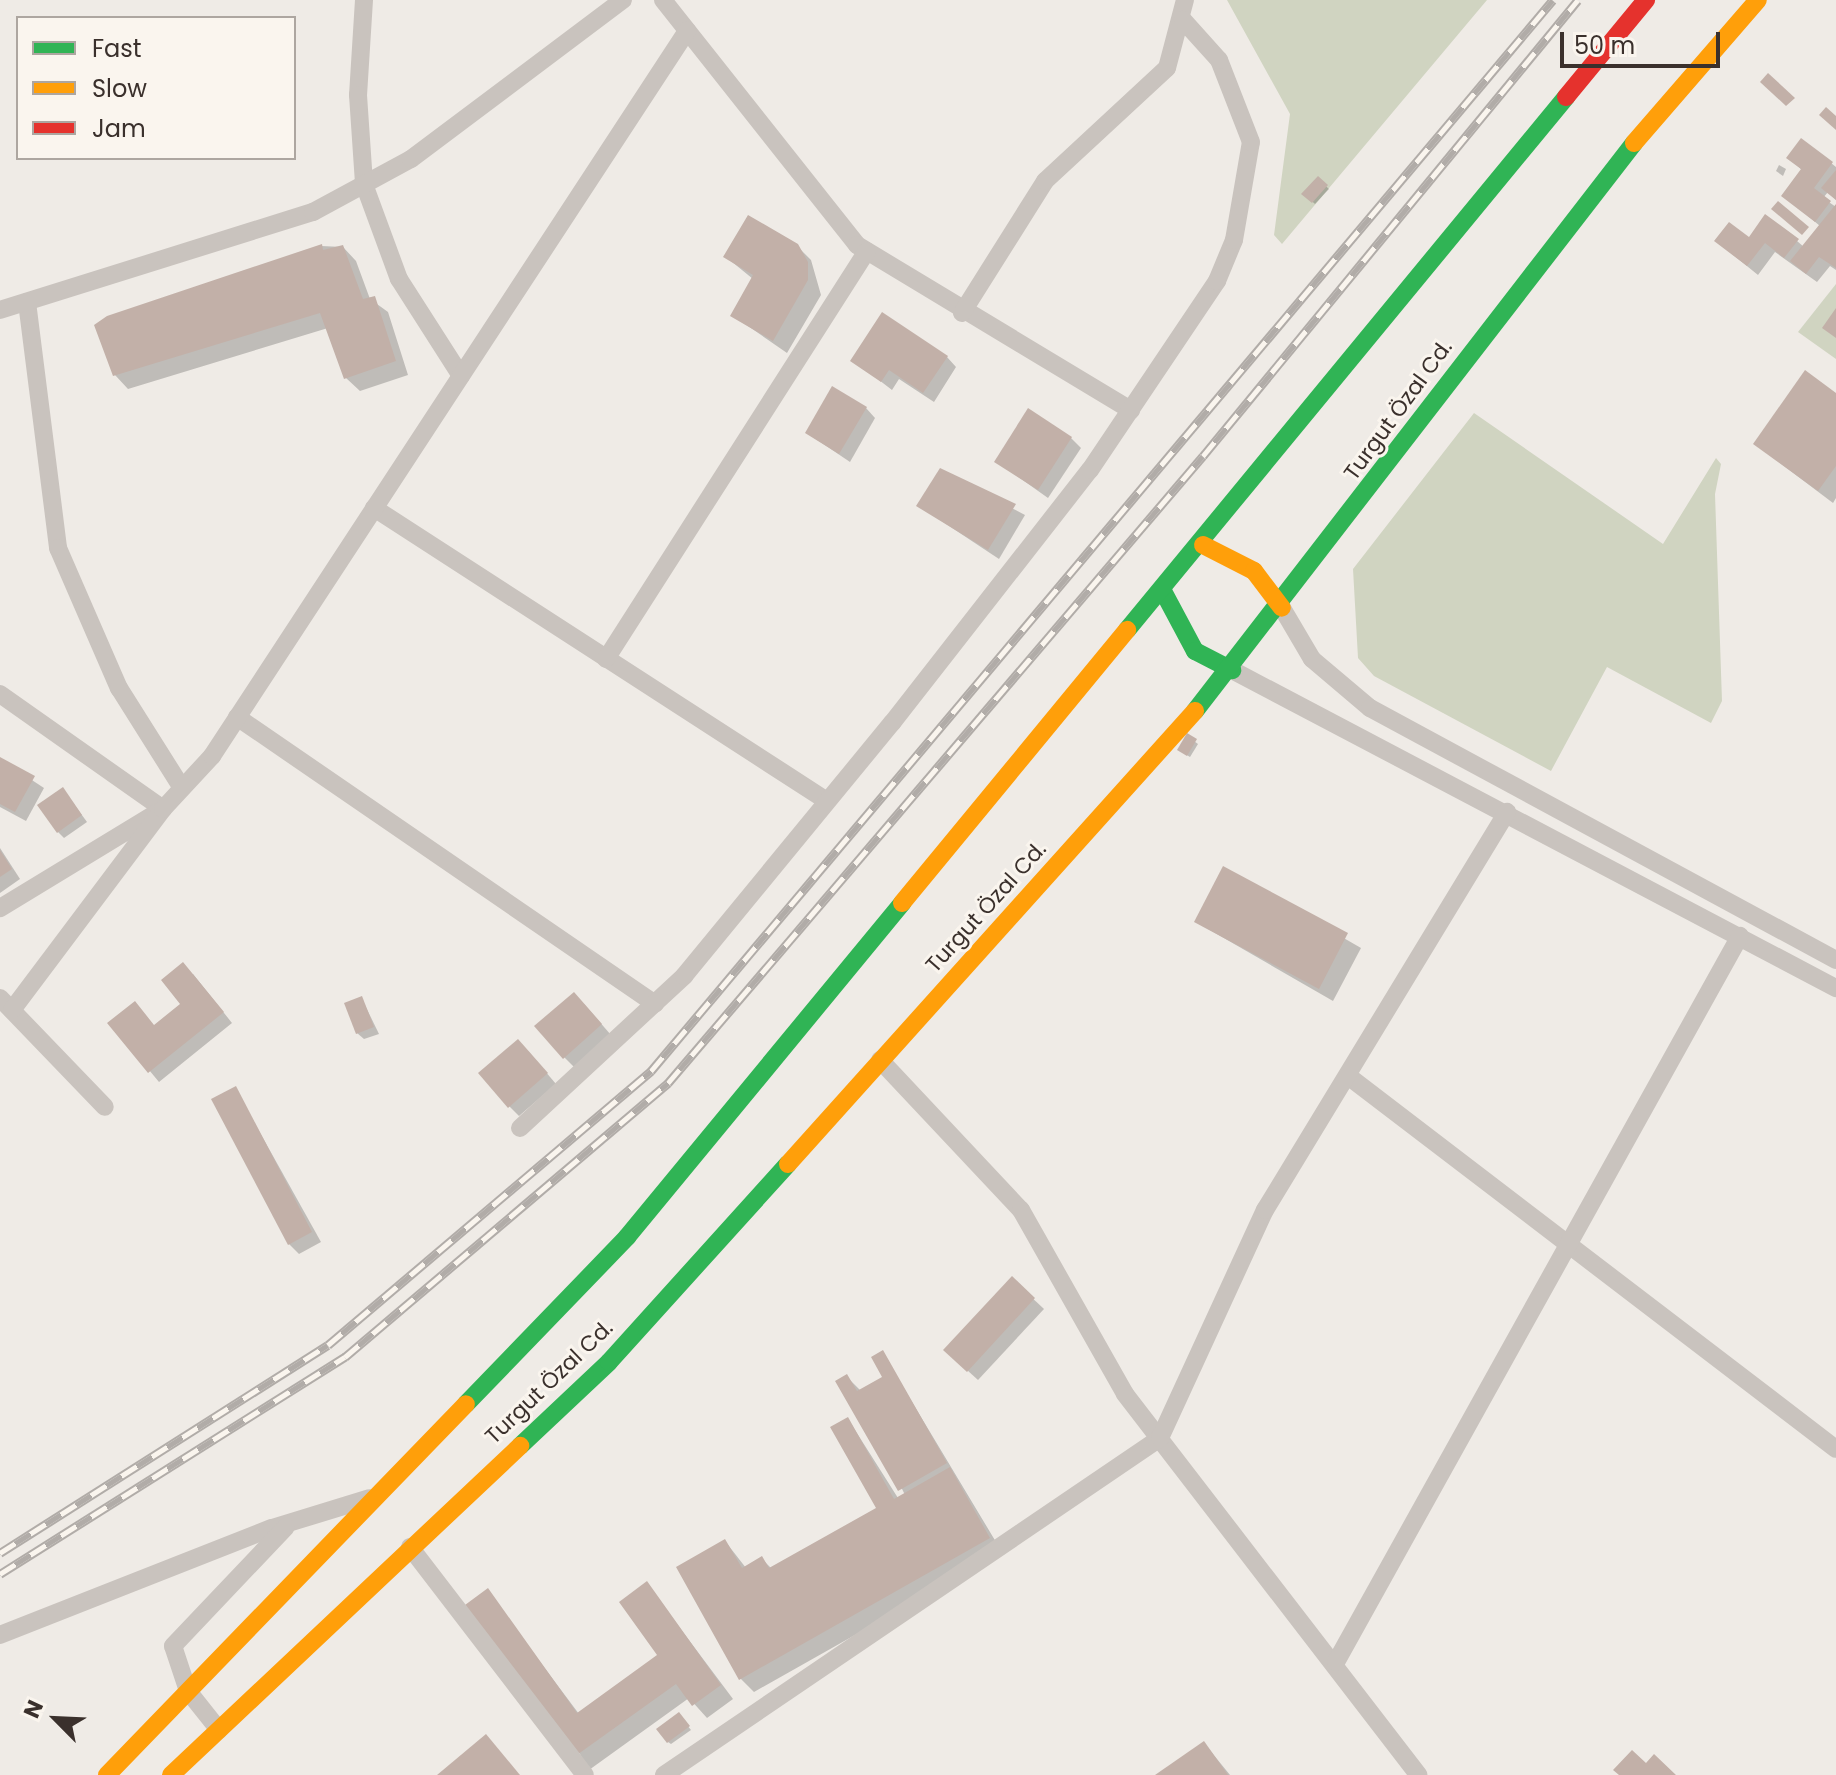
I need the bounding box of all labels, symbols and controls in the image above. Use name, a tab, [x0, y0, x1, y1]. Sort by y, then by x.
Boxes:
legend	[16, 16, 296, 160]
scale bar	[1564, 16, 1724, 66]
text: 50 m	[1574, 29, 1635, 62]
text: Fast	[92, 32, 142, 65]
text: Slow	[92, 72, 147, 105]
text: Jam	[92, 112, 146, 145]
street label: Turgut Özal Cd.	[1338, 335, 1458, 485]
street label: Turgut Özal Cd.	[920, 836, 1052, 978]
street label: Turgut Özal Cd.	[480, 1315, 618, 1449]
north arrow	[16, 1679, 96, 1759]
text: N	[16, 1695, 51, 1723]

